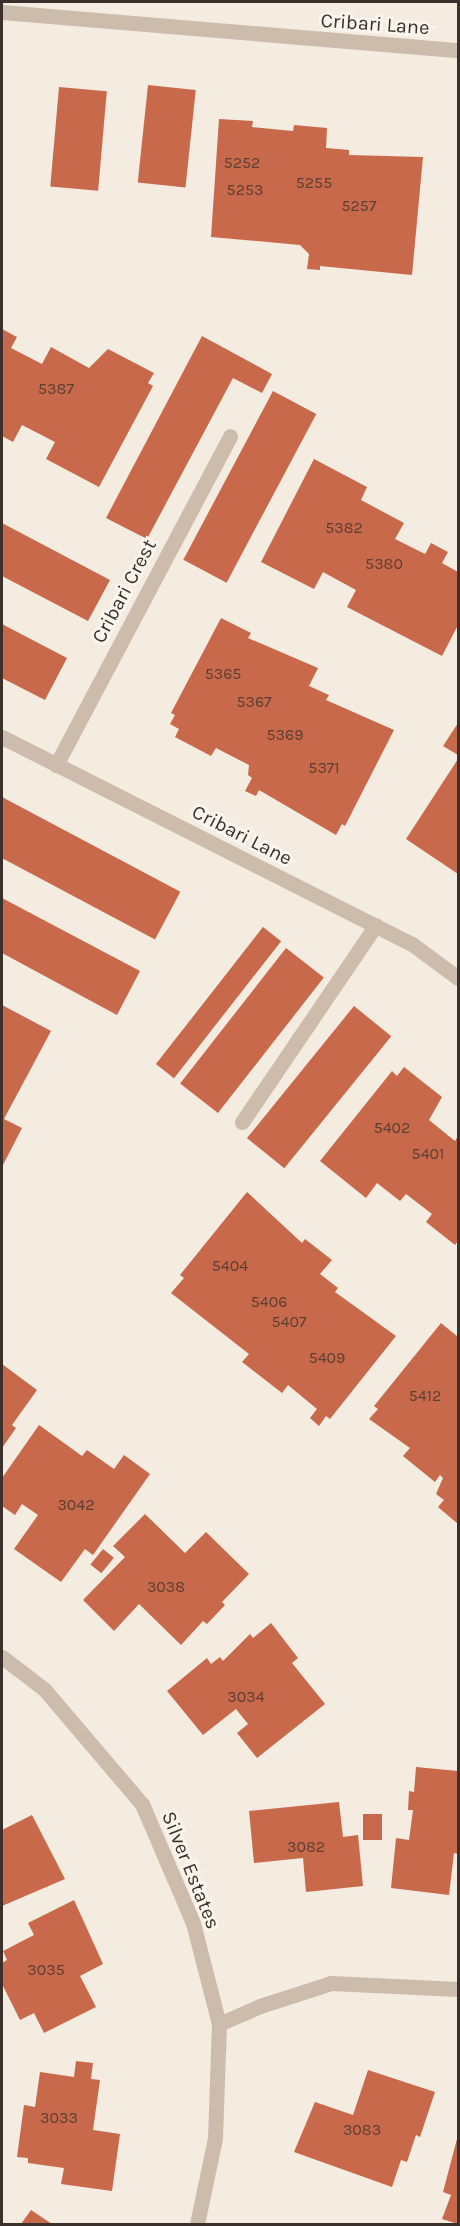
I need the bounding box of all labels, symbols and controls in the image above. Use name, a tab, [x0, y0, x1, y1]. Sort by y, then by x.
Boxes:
street label: Cribari Lane	[320, 8, 430, 40]
house number: 5252	[224, 153, 260, 173]
house number: 5255	[296, 173, 332, 193]
house number: 5253	[227, 180, 263, 200]
house number: 5257	[342, 196, 376, 216]
house number: 5387	[38, 379, 74, 399]
house number: 5382	[325, 518, 363, 538]
street label: Cribari Crest	[87, 535, 161, 647]
house number: 5380	[365, 554, 403, 574]
house number: 5365	[205, 664, 241, 684]
house number: 5367	[236, 692, 272, 712]
house number: 5369	[267, 725, 303, 745]
house number: 5371	[308, 758, 340, 778]
street label: Cribari Lane	[188, 800, 296, 870]
house number: 5402	[374, 1118, 410, 1138]
house number: 5401	[412, 1144, 444, 1164]
house number: 5404	[212, 1256, 248, 1276]
house number: 5406	[251, 1292, 287, 1312]
house number: 5407	[272, 1312, 306, 1332]
house number: 5409	[309, 1348, 345, 1368]
house number: 5412	[409, 1386, 441, 1406]
house number: 3042	[57, 1495, 95, 1515]
house number: 3038	[147, 1577, 185, 1597]
house number: 3034	[227, 1687, 265, 1707]
street label: Silver Estates	[157, 1808, 225, 1932]
house number: 3082	[287, 1837, 325, 1857]
house number: 3035	[27, 1960, 65, 1980]
house number: 3033	[40, 2108, 78, 2128]
house number: 3083	[343, 2120, 381, 2140]

